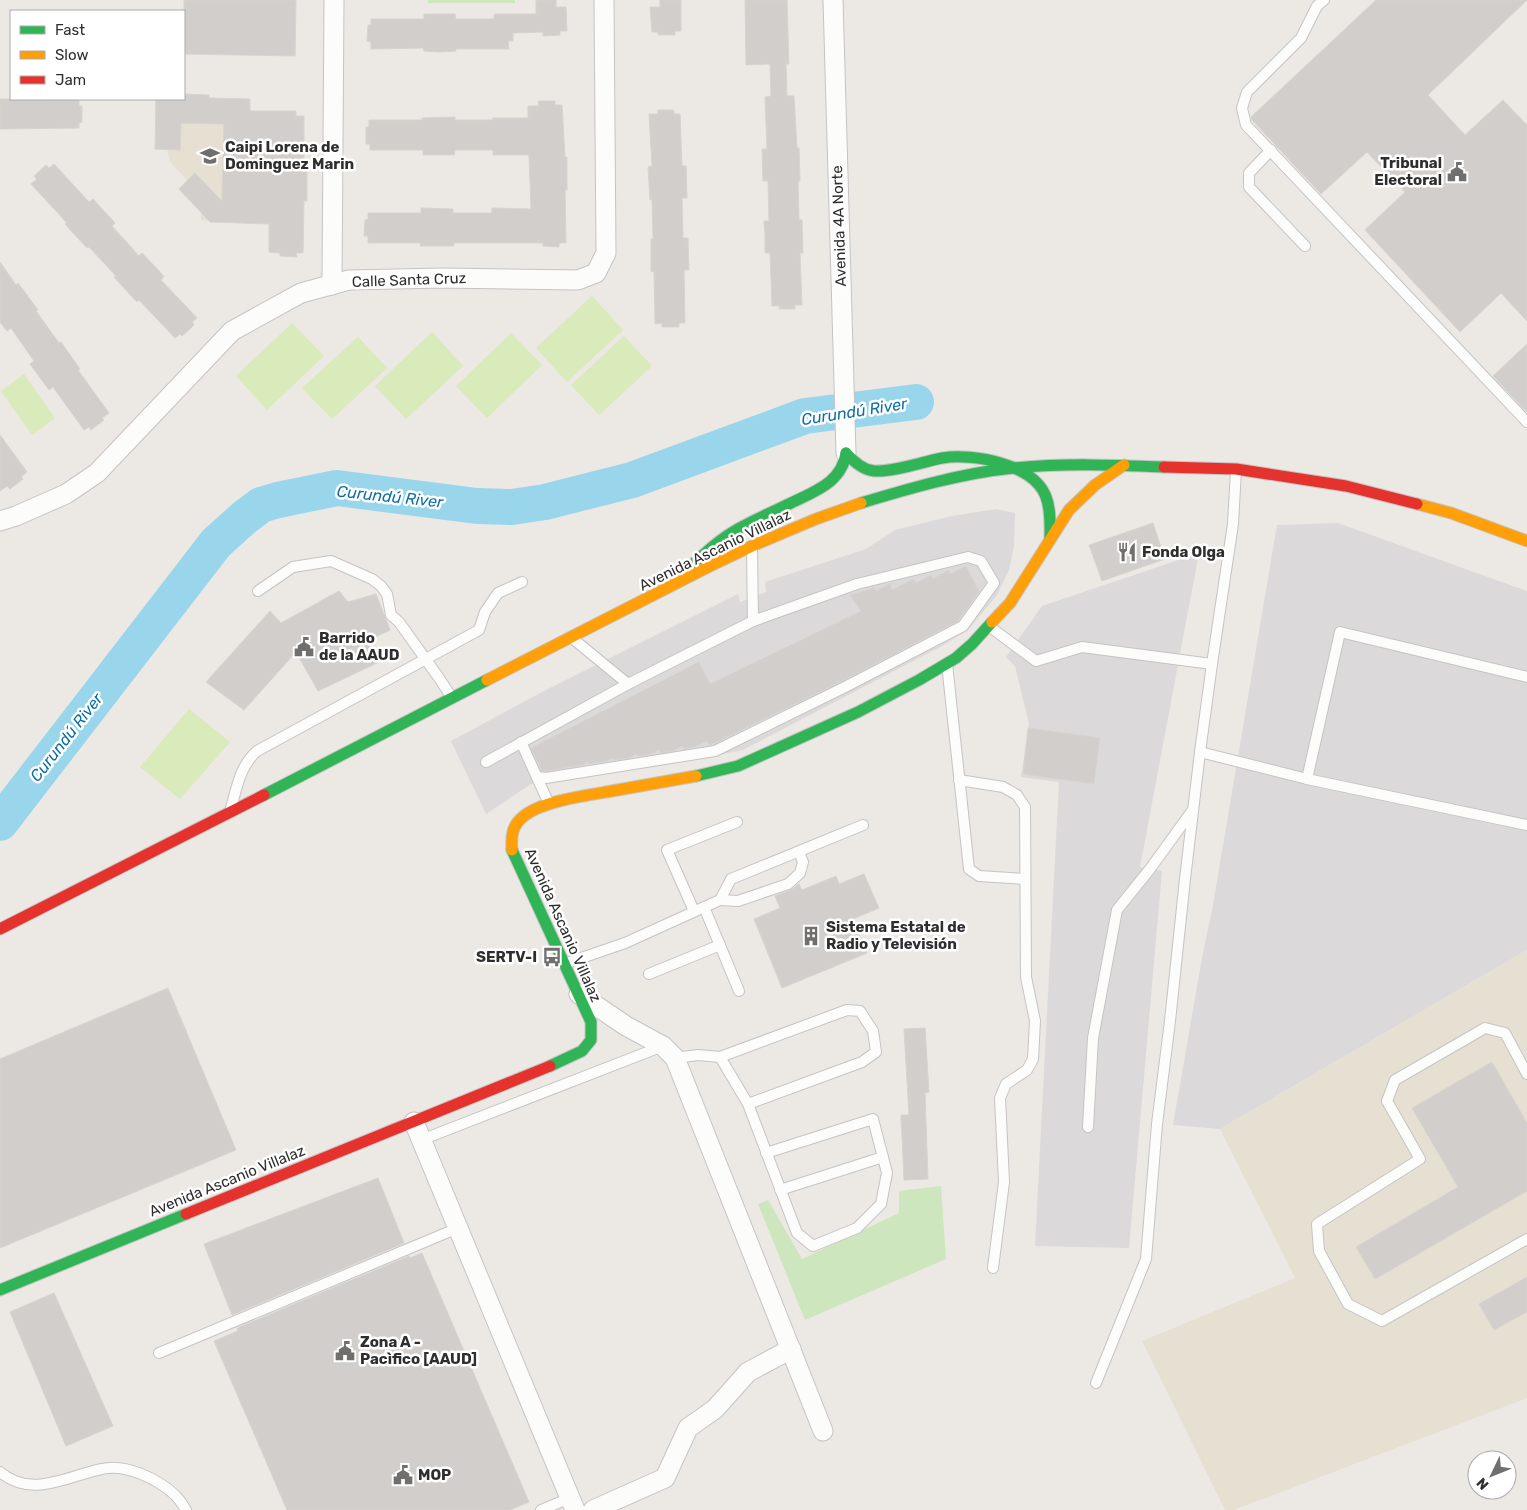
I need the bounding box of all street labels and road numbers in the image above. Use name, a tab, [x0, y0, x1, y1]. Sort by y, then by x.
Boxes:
street label: Avenida 4A Norte	[828, 165, 850, 287]
street label: Calle Santa Cruz	[352, 269, 467, 291]
street label: Avenida Ascanio Villalaz	[636, 505, 794, 595]
street label: Avenida Ascanio Villalaz	[521, 845, 605, 1005]
street label: Avenida Ascanio Villalaz	[146, 1141, 308, 1221]

